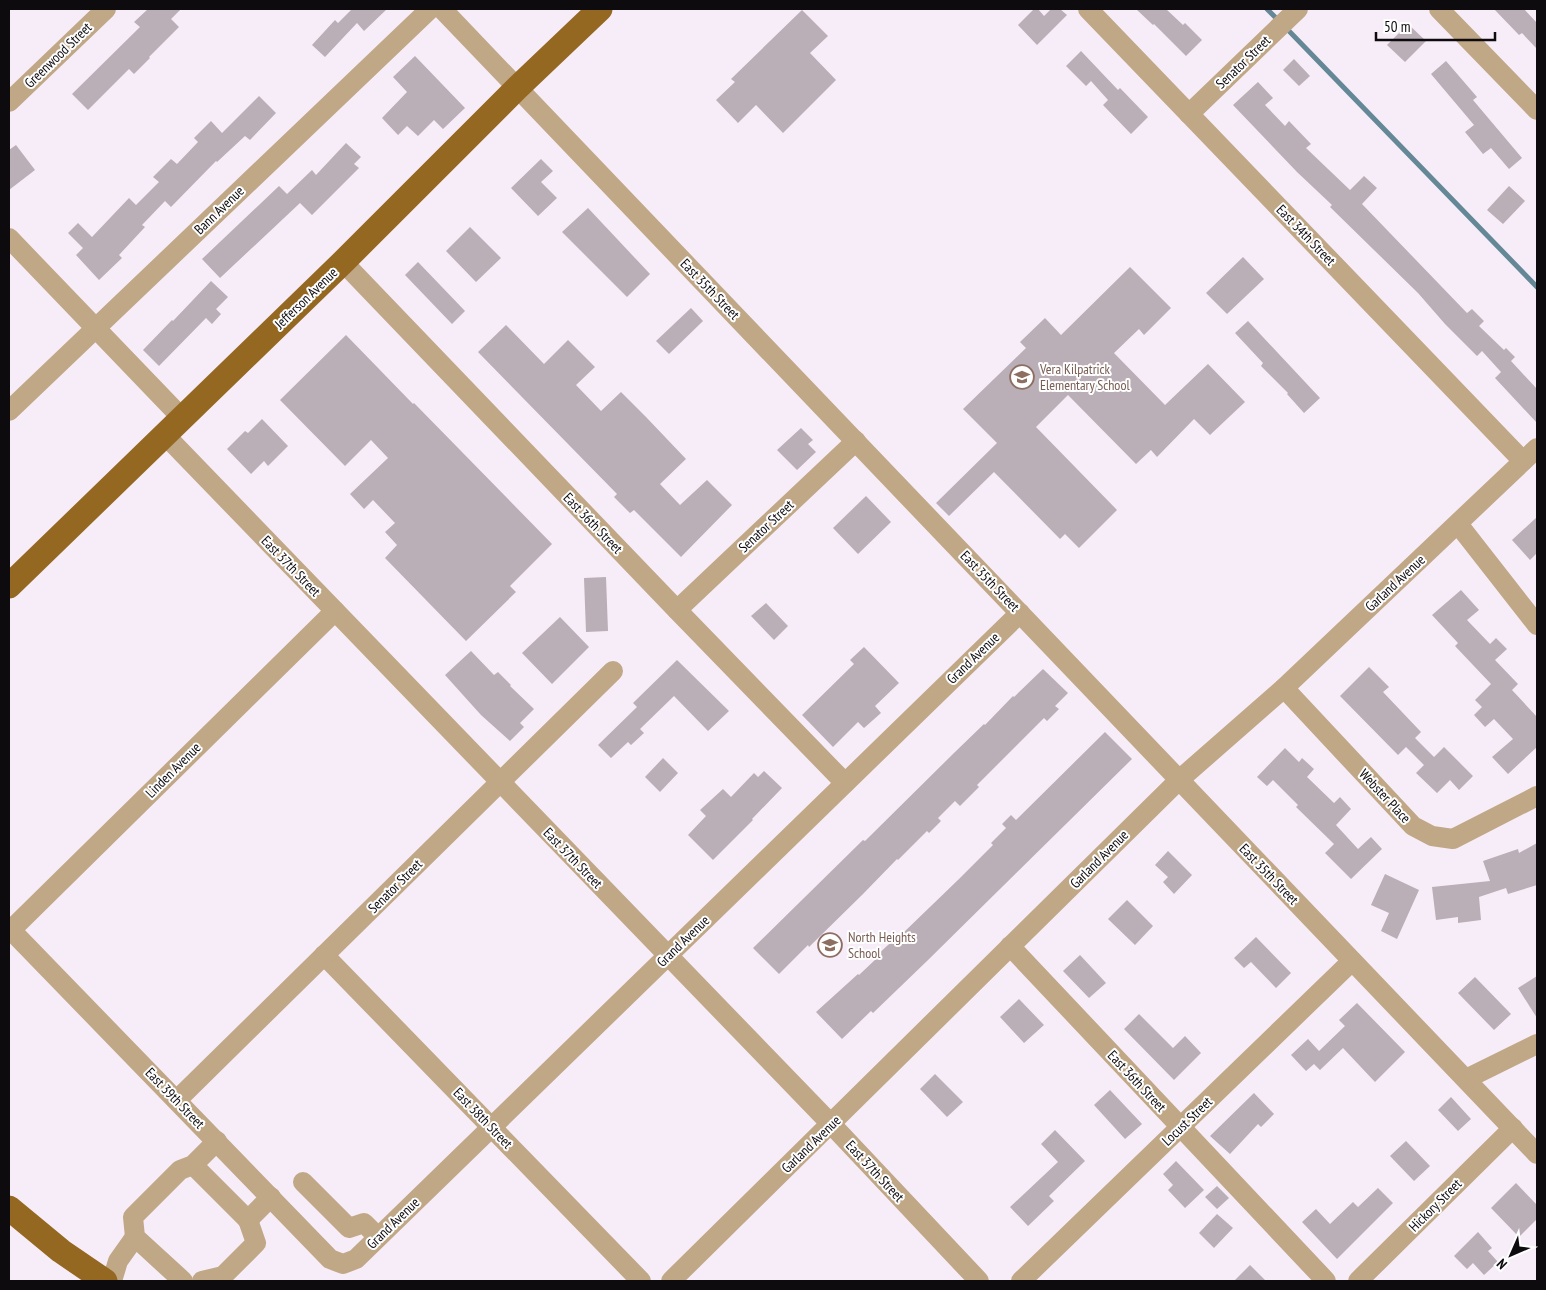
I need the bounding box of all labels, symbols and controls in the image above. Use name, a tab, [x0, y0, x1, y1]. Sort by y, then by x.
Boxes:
scale bar	[1376, 10, 1495, 42]
text: 50 m	[1384, 17, 1410, 36]
street label: Greenwood Street	[21, 18, 95, 92]
street label: Senator Street	[1212, 31, 1274, 92]
street label: Bann Avenue	[190, 182, 248, 238]
street label: East 34th Street	[1273, 201, 1340, 269]
street label: East 35th Street	[677, 255, 744, 323]
street label: Jefferson Avenue	[270, 263, 341, 333]
place label: Vera Kilpatrick Elementary School	[1039, 360, 1130, 394]
school or university icon: Vera Kilpatrick Elementary School	[1009, 364, 1035, 390]
street label: East 36th Street	[560, 489, 627, 557]
street label: Senator Street	[735, 496, 798, 556]
street label: East 37th Street	[258, 532, 325, 600]
street label: East 35th Street	[957, 547, 1024, 615]
street label: Garland Avenue	[1361, 551, 1429, 615]
street label: Grand Avenue	[943, 628, 1003, 688]
street label: Linden Avenue	[142, 738, 205, 801]
street label: Webster Place	[1355, 765, 1415, 827]
street label: East 37th Street	[540, 824, 607, 892]
street label: Garland Avenue	[1066, 826, 1132, 892]
street label: East 35th Street	[1236, 840, 1303, 908]
street label: Senator Street	[364, 855, 426, 917]
street label: Grand Avenue	[653, 911, 713, 971]
place label: North Heights School	[848, 928, 916, 962]
school or university icon: North Heights School	[817, 932, 843, 958]
street label: East 36th Street	[1104, 1046, 1170, 1116]
street label: East 39th Street	[142, 1064, 209, 1132]
street label: East 38th Street	[450, 1084, 517, 1152]
street label: Locust Street	[1158, 1093, 1216, 1149]
street label: Garland Avenue	[778, 1111, 845, 1177]
street label: East 37th Street	[842, 1136, 908, 1206]
street label: Hickory Street	[1405, 1175, 1465, 1235]
street label: Grand Avenue	[363, 1193, 423, 1253]
north arrow	[1486, 1230, 1536, 1280]
text: N	[1493, 1255, 1511, 1273]

